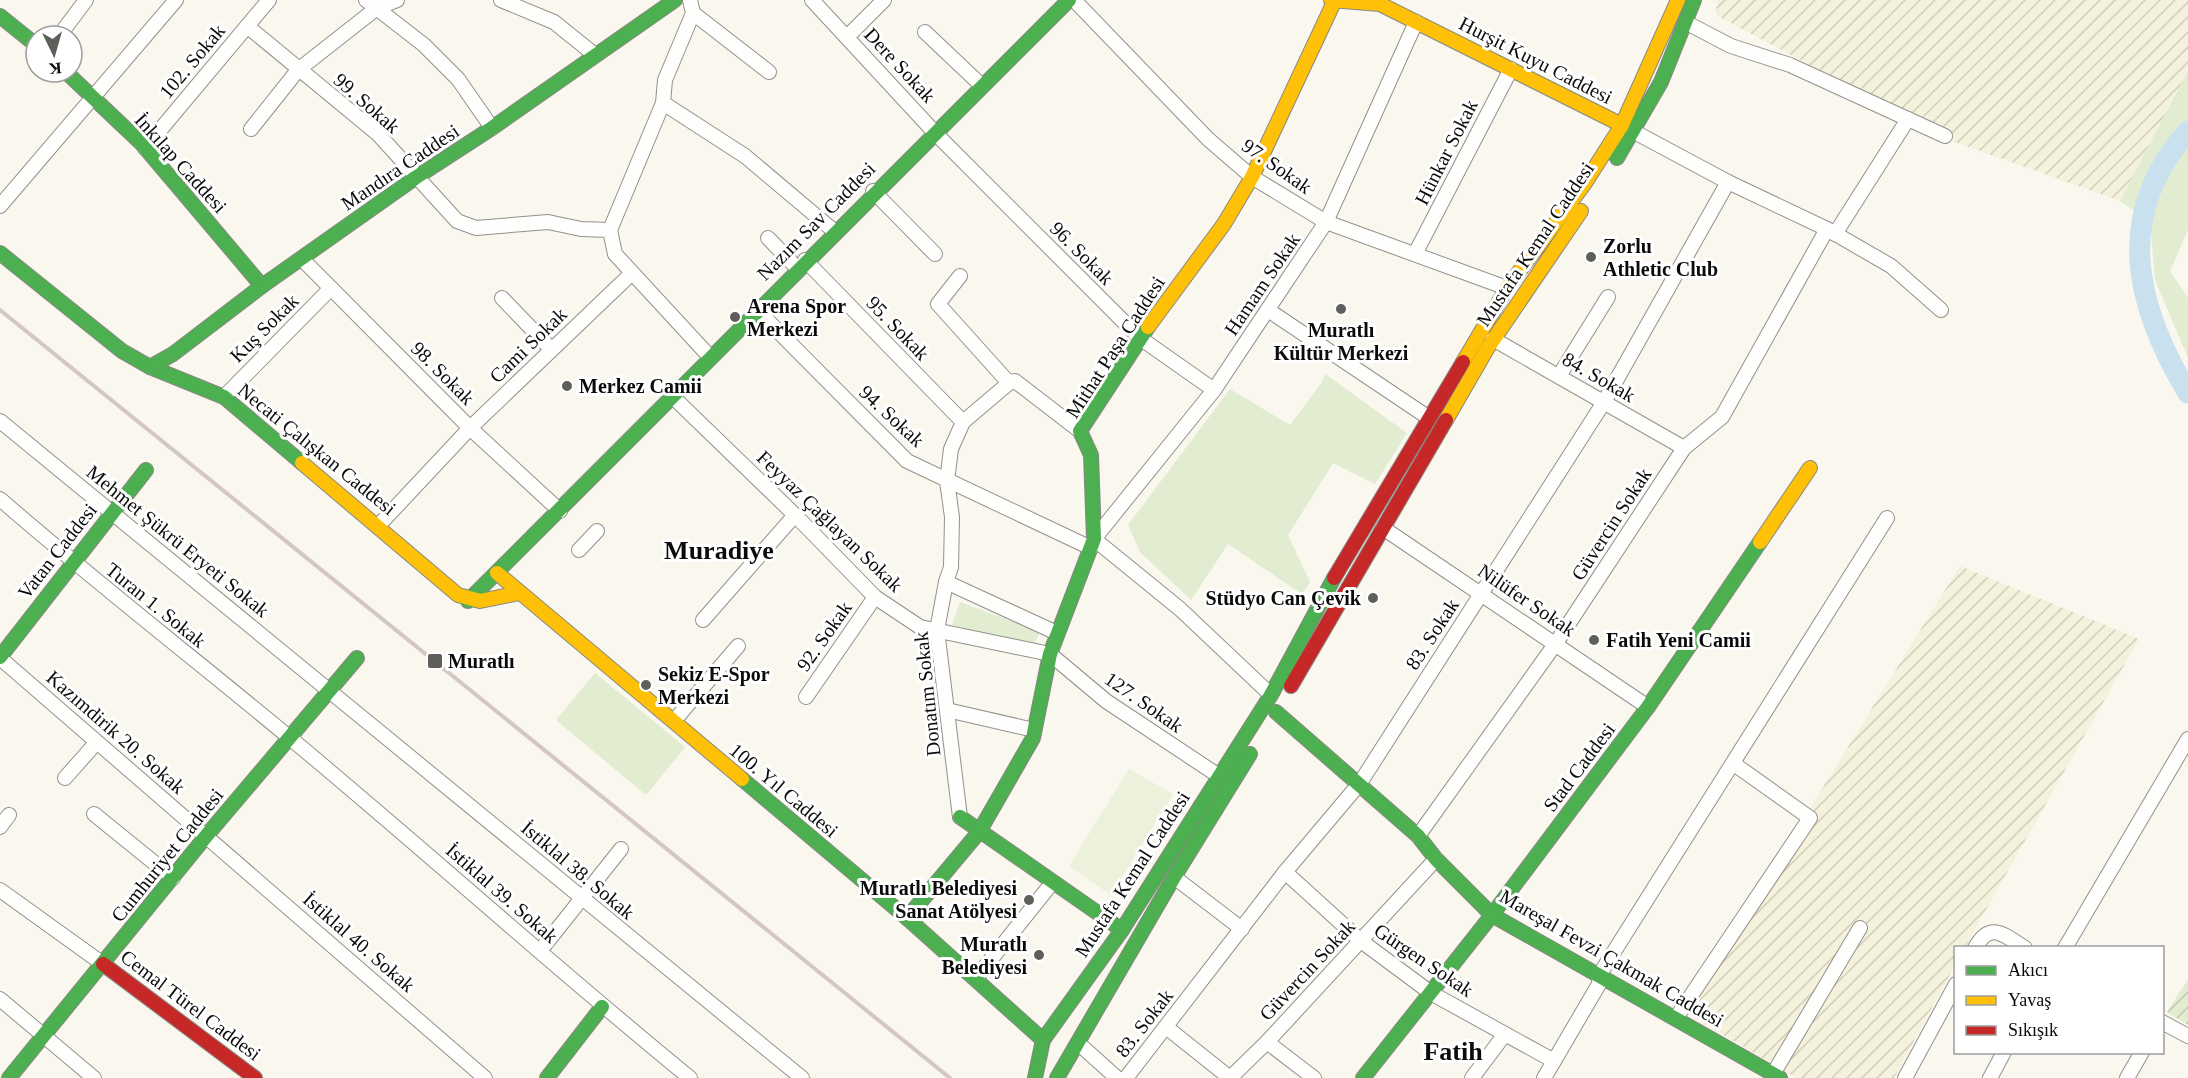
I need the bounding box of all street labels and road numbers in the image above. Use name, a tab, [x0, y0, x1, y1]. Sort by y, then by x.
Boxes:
street label: Hurşit Kuyu Caddesi	[1455, 12, 1617, 109]
street label: 102. Sokak	[155, 19, 229, 103]
street label: Dere Sokak	[860, 23, 940, 107]
street label: 99. Sokak	[330, 68, 404, 138]
street label: Hünkar Sokak	[1410, 96, 1482, 208]
street label: İnkılap Caddesi	[130, 109, 232, 218]
street label: Mandıra Caddesi	[337, 119, 463, 214]
street label: 97. Sokak	[1238, 134, 1316, 198]
street label: Nazım Sav Caddesi	[752, 157, 880, 285]
street label: Mustafa Kemal Caddesi	[1472, 157, 1598, 330]
street label: 96. Sokak	[1046, 217, 1118, 289]
street label: Hamam Sokak	[1220, 229, 1304, 339]
street label: Mithat Paşa Caddesi	[1061, 272, 1170, 422]
street label: Kuş Sokak	[225, 289, 303, 367]
street label: 95. Sokak	[862, 292, 934, 364]
street label: Cami Sokak	[485, 303, 571, 387]
street label: 98. Sokak	[407, 337, 479, 409]
street label: 84. Sokak	[1559, 347, 1639, 407]
street label: Necati Çalışkan Caddesi	[233, 379, 401, 520]
street label: 94. Sokak	[855, 381, 929, 451]
street label: Feyyaz Çağlayan Sokak	[752, 446, 907, 597]
street label: Mehmet Şükrü Eryeti Sokak	[82, 461, 274, 622]
street label: Güvercin Sokak	[1567, 464, 1655, 584]
street label: Vatan Caddesi	[13, 499, 101, 603]
street label: Turan 1. Sokak	[102, 558, 210, 652]
street label: Nilüfer Sokak	[1474, 559, 1580, 641]
street label: 83. Sokak	[1401, 594, 1463, 674]
street label: 92. Sokak	[792, 597, 856, 675]
street label: Donatım Sokak	[910, 631, 944, 757]
street label: Kazımdirik 20. Sokak	[42, 666, 190, 798]
street label: 127. Sokak	[1101, 667, 1187, 737]
street label: Stad Caddesi	[1539, 718, 1620, 816]
street label: 100. Yıl Caddesi	[726, 738, 843, 842]
street label: Cumhuriyet Caddesi	[107, 784, 229, 927]
street label: Mustafa Kemal Caddesi	[1070, 787, 1194, 961]
street label: İstiklal 38. Sokak	[517, 816, 639, 924]
street label: İstiklal 39. Sokak	[442, 839, 562, 947]
street label: Mareşal Fevzi Çakmak Caddesi	[1496, 885, 1728, 1032]
street label: İstiklal 40. Sokak	[299, 888, 419, 996]
street label: Güvercin Sokak	[1255, 915, 1359, 1025]
street label: Gürgen Sokak	[1370, 919, 1478, 1002]
street label: Cemal Türel Caddesi	[117, 945, 266, 1065]
street label: 83. Sokak	[1111, 985, 1177, 1061]

